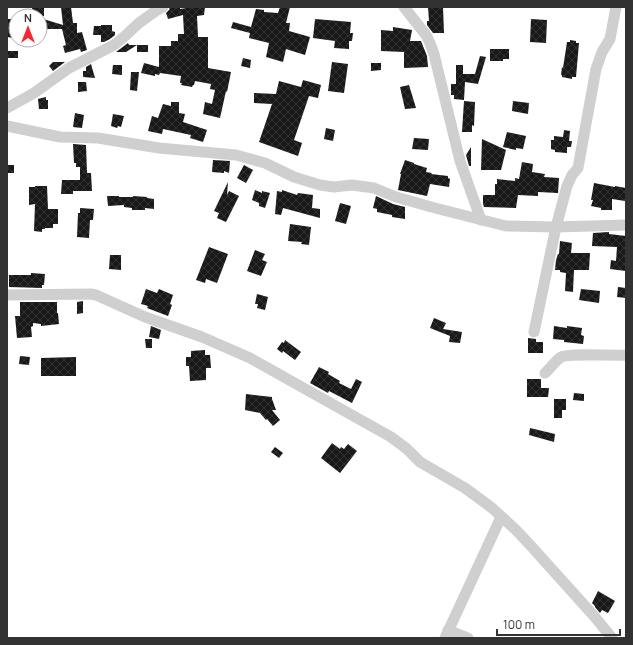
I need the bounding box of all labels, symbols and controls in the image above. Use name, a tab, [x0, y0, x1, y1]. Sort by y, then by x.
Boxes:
north arrow	[8, 8, 48, 48]
text: N	[24, 10, 32, 25]
scale bar	[497, 611, 620, 637]
text: 100 m	[503, 616, 535, 633]

